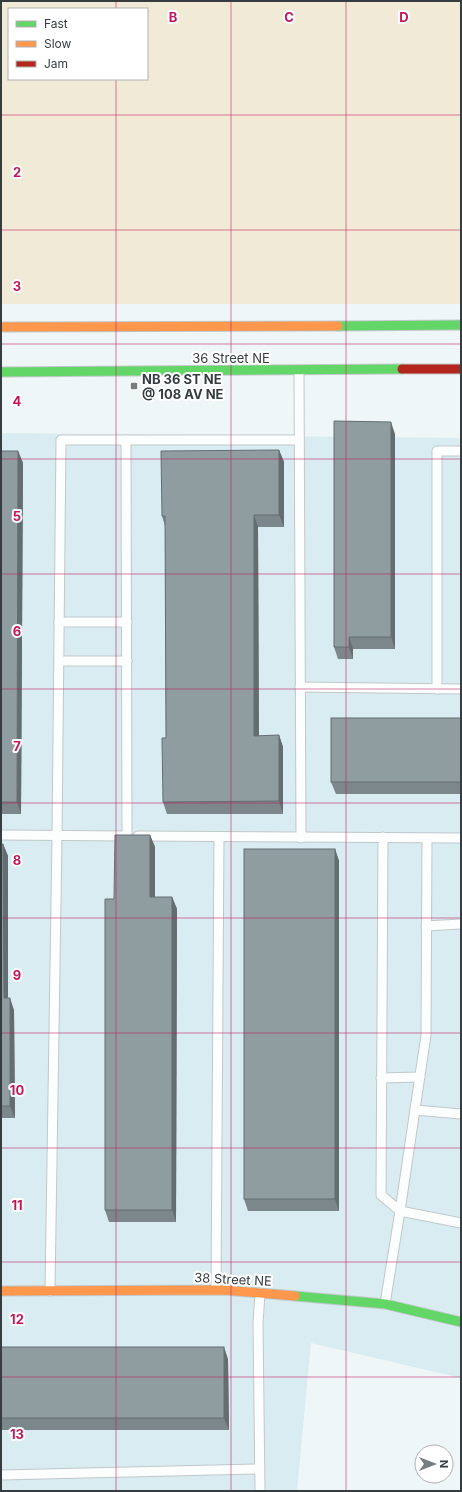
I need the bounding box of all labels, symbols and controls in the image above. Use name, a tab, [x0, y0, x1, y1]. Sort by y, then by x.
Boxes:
legend	[8, 8, 148, 80]
text: B	[169, 9, 178, 25]
text: C	[284, 9, 294, 25]
text: D	[399, 9, 409, 25]
text: Fast	[44, 16, 68, 31]
text: Slow	[44, 36, 72, 51]
text: Jam	[44, 56, 68, 71]
text: 2	[13, 164, 21, 180]
text: 3	[13, 278, 21, 294]
street label: 36 Street NE	[192, 350, 270, 366]
place label: NB 36 ST NE @ 108 AV NE	[142, 371, 224, 402]
marker: NB 36 ST NE @ 108 AV NE	[129, 381, 139, 391]
text: 4	[13, 393, 22, 409]
text: 5	[13, 508, 21, 524]
text: 6	[13, 623, 21, 639]
text: 7	[13, 738, 21, 754]
text: 8	[13, 852, 21, 868]
text: 9	[13, 967, 21, 983]
text: 10	[10, 1082, 24, 1098]
text: 11	[11, 1197, 23, 1213]
street label: 38 Street NE	[194, 1269, 272, 1289]
text: 12	[10, 1311, 24, 1327]
text: 13	[10, 1426, 24, 1442]
north arrow	[414, 1444, 454, 1484]
text: N	[437, 1460, 451, 1468]

